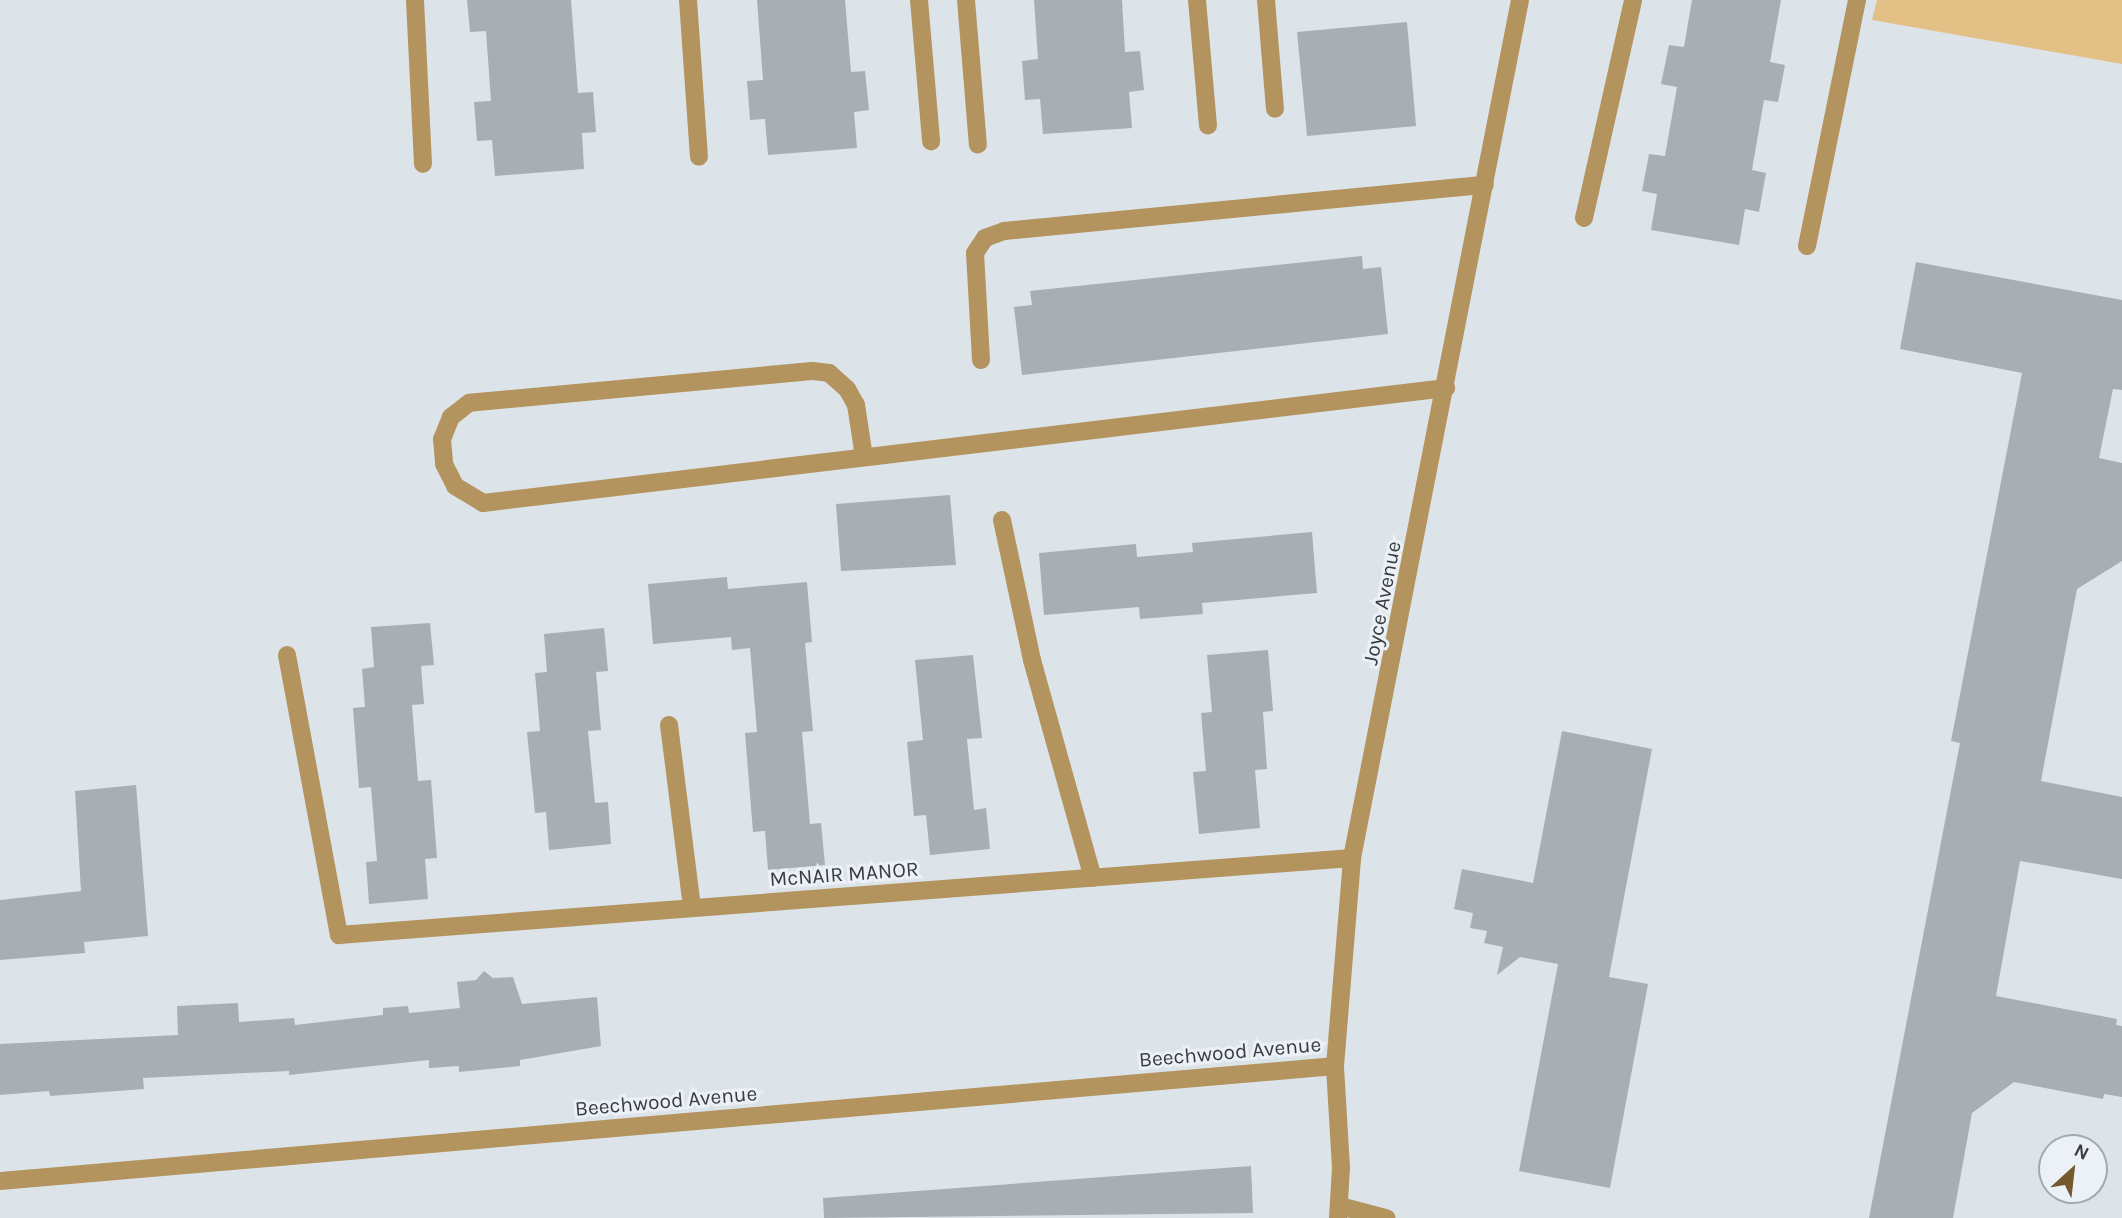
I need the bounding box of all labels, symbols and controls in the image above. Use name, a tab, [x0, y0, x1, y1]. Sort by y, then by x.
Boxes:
street label: Joyce Avenue	[1358, 539, 1406, 667]
street label: McNAIR MANOR	[769, 856, 919, 892]
street label: Beechwood Avenue	[1138, 1031, 1322, 1073]
street label: Beechwood Avenue	[574, 1080, 758, 1122]
north arrow	[2038, 1134, 2108, 1204]
text: N	[2071, 1139, 2093, 1165]

